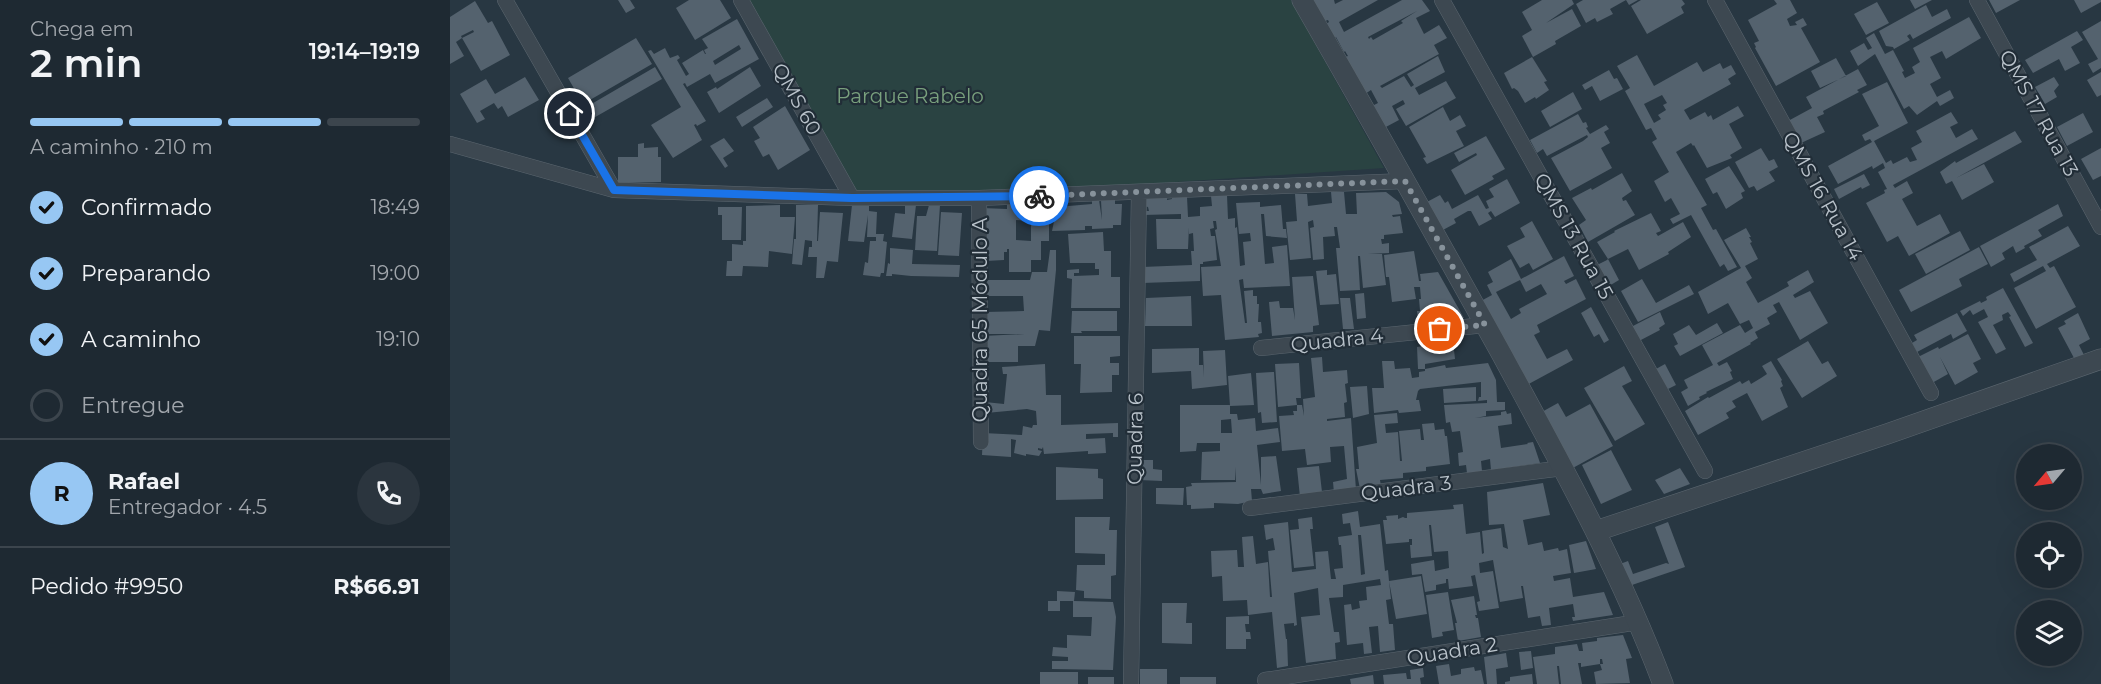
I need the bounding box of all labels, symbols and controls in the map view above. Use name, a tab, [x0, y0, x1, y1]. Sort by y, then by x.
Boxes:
text: Chega em	[30, 17, 134, 41]
text: 19:14–19:19	[309, 38, 420, 65]
text: 2 min	[30, 39, 143, 87]
street label: QMS 17 Rua 13	[1994, 45, 2084, 181]
street label: QMS 60	[767, 59, 827, 139]
park label: Parque Rabelo	[836, 84, 984, 108]
pin	[544, 88, 595, 139]
icon: home	[553, 97, 586, 130]
street label: QMS 16 Rua 14	[1778, 127, 1868, 265]
text: A caminho · 210 m	[30, 135, 213, 159]
courier	[1009, 166, 1069, 226]
street label: QMS 13 Rua 15	[1529, 169, 1619, 303]
icon: bike	[1023, 180, 1056, 213]
icon: check	[30, 191, 63, 224]
text: Confirmado	[81, 194, 212, 221]
text: 18:49	[371, 195, 420, 219]
street label: Quadra 65 Módulo A	[968, 217, 992, 422]
icon: check	[30, 257, 63, 290]
text: Preparando	[81, 260, 210, 287]
text: 19:00	[370, 261, 420, 285]
pin	[1414, 303, 1465, 354]
icon: bag	[1423, 312, 1456, 345]
icon: check	[30, 323, 63, 356]
street label: Quadra 4	[1289, 323, 1385, 357]
text: A caminho	[81, 326, 201, 353]
text: 19:10	[376, 327, 420, 351]
text: Entregue	[81, 392, 185, 419]
street label: Quadra 6	[1122, 393, 1148, 485]
north arrow	[2016, 444, 2082, 510]
map controls	[2016, 444, 2082, 666]
button: phone	[357, 462, 420, 525]
text: Rafael	[108, 468, 180, 495]
street label: Quadra 3	[1359, 471, 1453, 505]
text: R	[53, 480, 70, 507]
text: Entregador · 4.5	[108, 495, 267, 519]
button: locate	[2016, 522, 2082, 588]
text: Pedido #9950	[30, 573, 183, 600]
text: R$66.91	[333, 573, 420, 600]
button: layers	[2016, 600, 2082, 666]
street label: Quadra 2	[1405, 632, 1499, 670]

